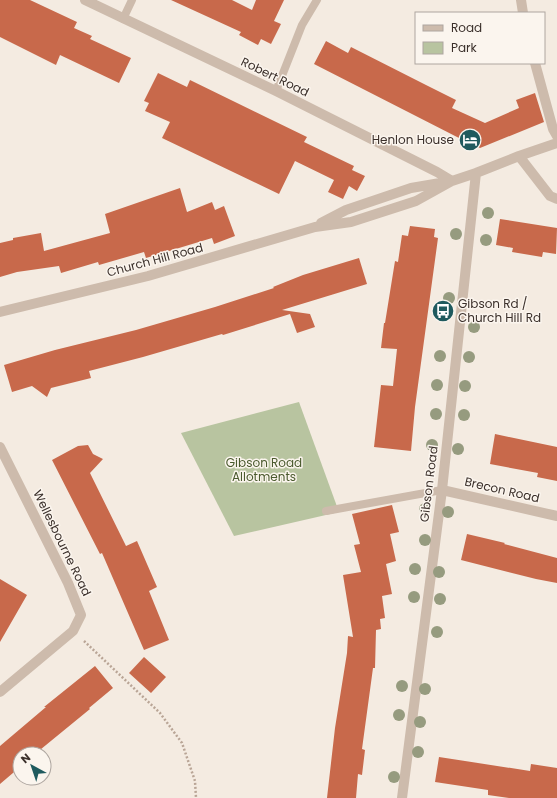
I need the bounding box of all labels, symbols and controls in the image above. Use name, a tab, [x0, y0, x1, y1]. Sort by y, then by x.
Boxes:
legend	[415, 12, 545, 64]
text: Road	[451, 19, 482, 36]
text: Park	[451, 39, 478, 56]
street label: Robert Road	[238, 53, 312, 100]
hotel icon: Henlon House	[457, 127, 483, 153]
place label: Henlon House	[372, 131, 454, 148]
street label: Church Hill Road	[105, 239, 205, 281]
place label: Gibson Rd / Church Hill Rd	[458, 295, 541, 326]
bus stop icon: Gibson Rd / Church Hill Rd	[430, 298, 456, 324]
street label: Gibson Road	[415, 445, 442, 523]
park label: Gibson Road Allotments	[226, 454, 302, 485]
street label: Brecon Road	[463, 473, 541, 506]
street label: Wellesbourne Road	[29, 487, 96, 599]
north arrow	[12, 746, 52, 786]
text: N	[17, 750, 34, 767]

